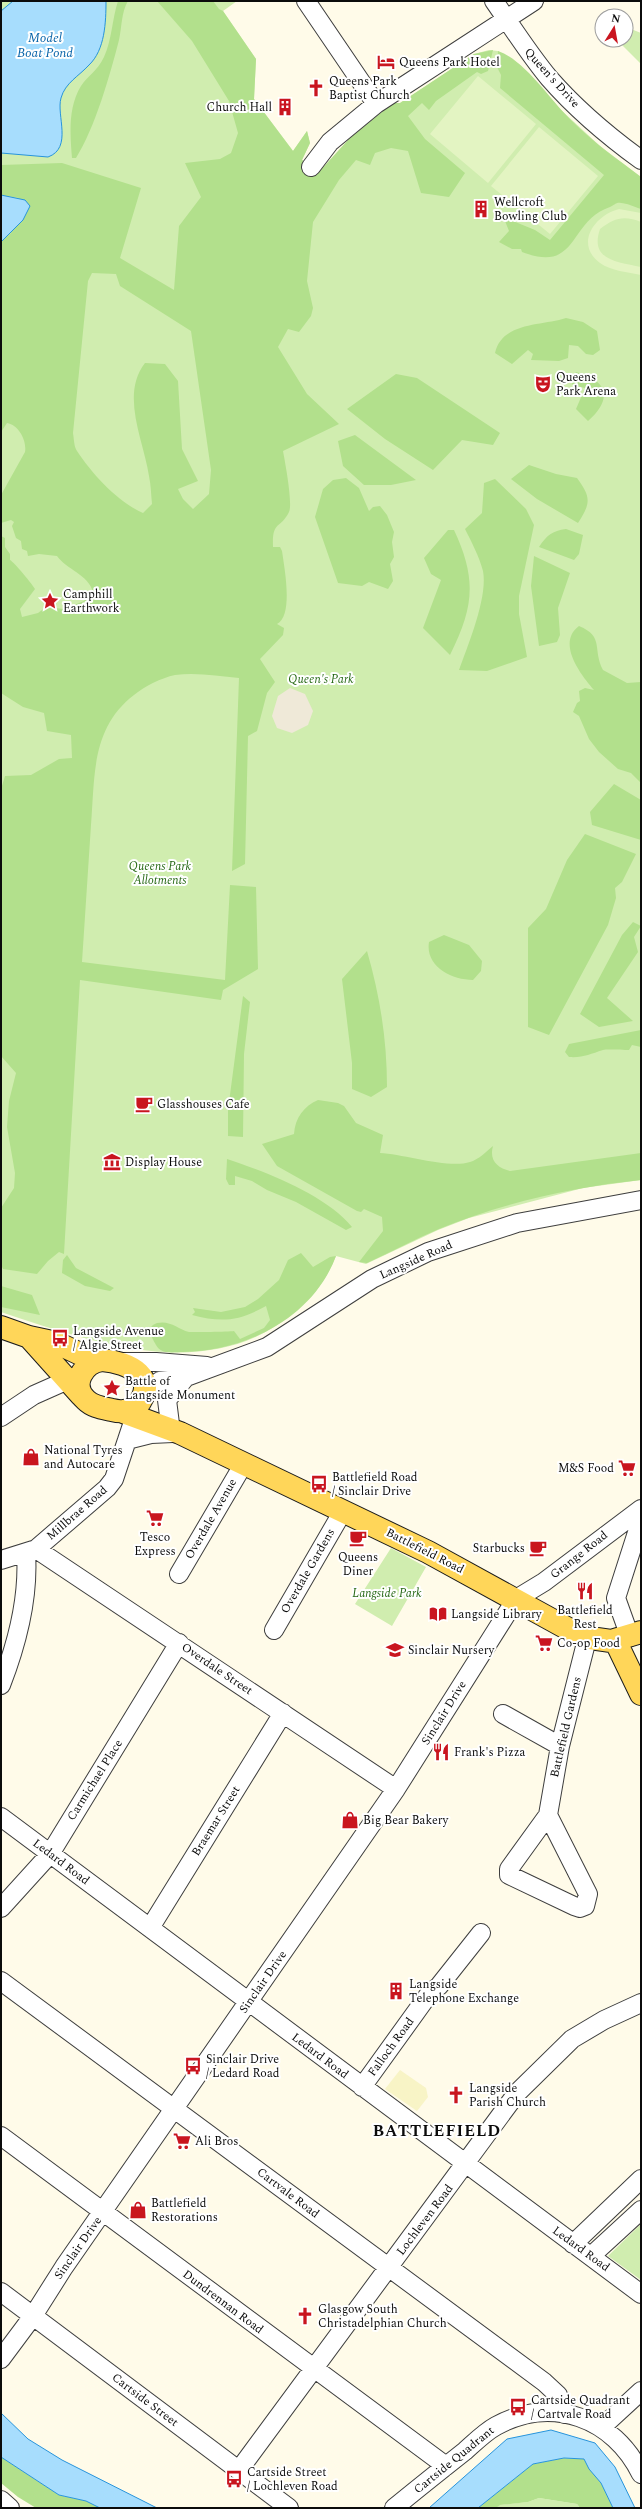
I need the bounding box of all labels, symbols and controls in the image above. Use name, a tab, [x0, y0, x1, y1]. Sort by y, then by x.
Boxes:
north arrow	[594, 8, 634, 48]
text: N	[610, 9, 622, 28]
water label: Model Boat Pond	[17, 28, 73, 63]
street label: Queen's Drive	[520, 44, 584, 113]
hotel icon: Queens Park Hotel	[376, 52, 396, 72]
place label: Queens Park Hotel	[399, 53, 500, 72]
place label: Queens Park Baptist Church	[329, 72, 410, 105]
church icon: Queens Park Baptist Church	[306, 78, 326, 98]
building icon: Church Hall	[275, 97, 295, 117]
place label: Church Hall	[206, 98, 272, 117]
place label: Wellcroft Bowling Club	[494, 193, 567, 226]
building icon: Wellcroft Bowling Club	[471, 199, 491, 219]
place label: Queens Park Arena	[556, 368, 616, 401]
theatre icon: Queens Park Arena	[533, 374, 553, 394]
place label: Camphill Earthwork	[63, 585, 120, 618]
place icon: Camphill Earthwork	[40, 591, 60, 611]
park label: Queen's Park	[288, 670, 354, 689]
park label: Queens Park Allotments	[129, 857, 192, 890]
cafe icon: Glasshouses Cafe	[134, 1094, 154, 1114]
place label: Glasshouses Cafe	[157, 1095, 250, 1114]
museum icon: Display House	[102, 1152, 122, 1172]
place label: Display House	[125, 1153, 202, 1172]
street label: Langside Road	[376, 1235, 456, 1285]
place label: Langside Avenue / Algie Street	[73, 1322, 164, 1355]
bus stop icon: Langside Avenue / Algie Street	[50, 1328, 70, 1348]
place label: Battle of Langside Monument	[125, 1372, 235, 1405]
place icon: Battle of Langside Monument	[102, 1378, 122, 1398]
place label: National Tyres and Autocare	[44, 1441, 123, 1474]
shop icon: National Tyres and Autocare	[21, 1447, 41, 1467]
supermarket icon: M&S Food	[617, 1458, 637, 1478]
place label: M&S Food	[558, 1459, 614, 1478]
place label: Battlefield Road / Sinclair Drive	[332, 1468, 418, 1501]
bus stop icon: Battlefield Road / Sinclair Drive	[309, 1474, 329, 1494]
street label: Overdale Avenue	[180, 1475, 242, 1563]
street label: Millbrae Road	[42, 1481, 112, 1545]
supermarket icon: Tesco Express	[145, 1508, 165, 1528]
street label: Battlefield Road	[383, 1523, 468, 1579]
street label: Overdale Gardens	[276, 1525, 340, 1617]
street label: Grange Road	[546, 1526, 612, 1584]
place label: Tesco Express	[134, 1528, 176, 1561]
cafe icon: Queens Diner	[348, 1528, 368, 1548]
cafe icon: Starbucks	[528, 1538, 548, 1558]
place label: Starbucks	[473, 1539, 525, 1558]
place label: Queens Diner	[338, 1548, 378, 1581]
restaurant icon: Battlefield Rest	[575, 1581, 595, 1601]
park label: Langside Park	[352, 1584, 422, 1603]
place label: Battlefield Rest	[557, 1601, 613, 1634]
library icon: Langside Library	[428, 1604, 448, 1624]
place label: Langside Library	[451, 1605, 543, 1624]
supermarket icon: Co-op Food	[534, 1633, 554, 1653]
place label: Co-op Food	[557, 1634, 620, 1653]
street label: Overdale Street	[177, 1638, 257, 1700]
school or university icon: Sinclair Nursery	[385, 1640, 405, 1660]
place label: Sinclair Nursery	[408, 1641, 496, 1660]
street label: Battlefield Gardens	[545, 1675, 587, 1779]
street label: Sinclair Drive	[417, 1677, 472, 1749]
street label: Carmichael Place	[62, 1735, 128, 1824]
restaurant icon: Frank's Pizza	[431, 1742, 451, 1762]
place label: Frank's Pizza	[454, 1743, 526, 1762]
street label: Braemar Street	[187, 1782, 245, 1860]
shop icon: Big Bear Bakery	[340, 1810, 360, 1830]
place label: Big Bear Bakery	[363, 1811, 449, 1830]
street label: Ledard Road	[28, 1834, 94, 1890]
street label: Sinclair Drive	[234, 1946, 292, 2017]
place label: Langside Telephone Exchange	[409, 1975, 519, 2008]
building icon: Langside Telephone Exchange	[386, 1981, 406, 2001]
street label: Falloch Road	[363, 2013, 419, 2081]
street label: Ledard Road	[287, 2028, 353, 2084]
place label: Sinclair Drive / Ledard Road	[206, 2050, 280, 2083]
bus stop icon: Sinclair Drive / Ledard Road	[183, 2056, 203, 2076]
place label: Langside Parish Church	[469, 2079, 546, 2112]
church icon: Langside Parish Church	[446, 2085, 466, 2105]
district label: BATTLEFIELD	[373, 2119, 501, 2143]
supermarket icon: Ali Bros	[172, 2131, 192, 2151]
place label: Ali Bros	[195, 2132, 239, 2151]
street label: Cartvale Road	[253, 2163, 324, 2223]
street label: Lochleven Road	[392, 2180, 458, 2260]
place label: Battlefield Restorations	[151, 2194, 218, 2227]
shop icon: Battlefield Restorations	[128, 2200, 148, 2220]
street label: Sinclair Drive	[49, 2212, 107, 2283]
street label: Ledard Road	[548, 2221, 614, 2277]
street label: Dundrennan Road	[179, 2265, 268, 2339]
place label: Glasgow South Christadelphian Church	[318, 2300, 447, 2333]
church icon: Glasgow South Christadelphian Church	[295, 2306, 315, 2326]
street label: Cartside Street	[108, 2368, 182, 2432]
place label: Cartside Quadrant / Cartvale Road	[531, 2391, 630, 2424]
bus stop icon: Cartside Quadrant / Cartvale Road	[508, 2397, 528, 2417]
street label: Cartside Quadrant	[410, 2421, 498, 2499]
place label: Cartside Street / Lochleven Road	[247, 2463, 338, 2496]
bus stop icon: Cartside Street / Lochleven Road	[224, 2469, 244, 2489]

